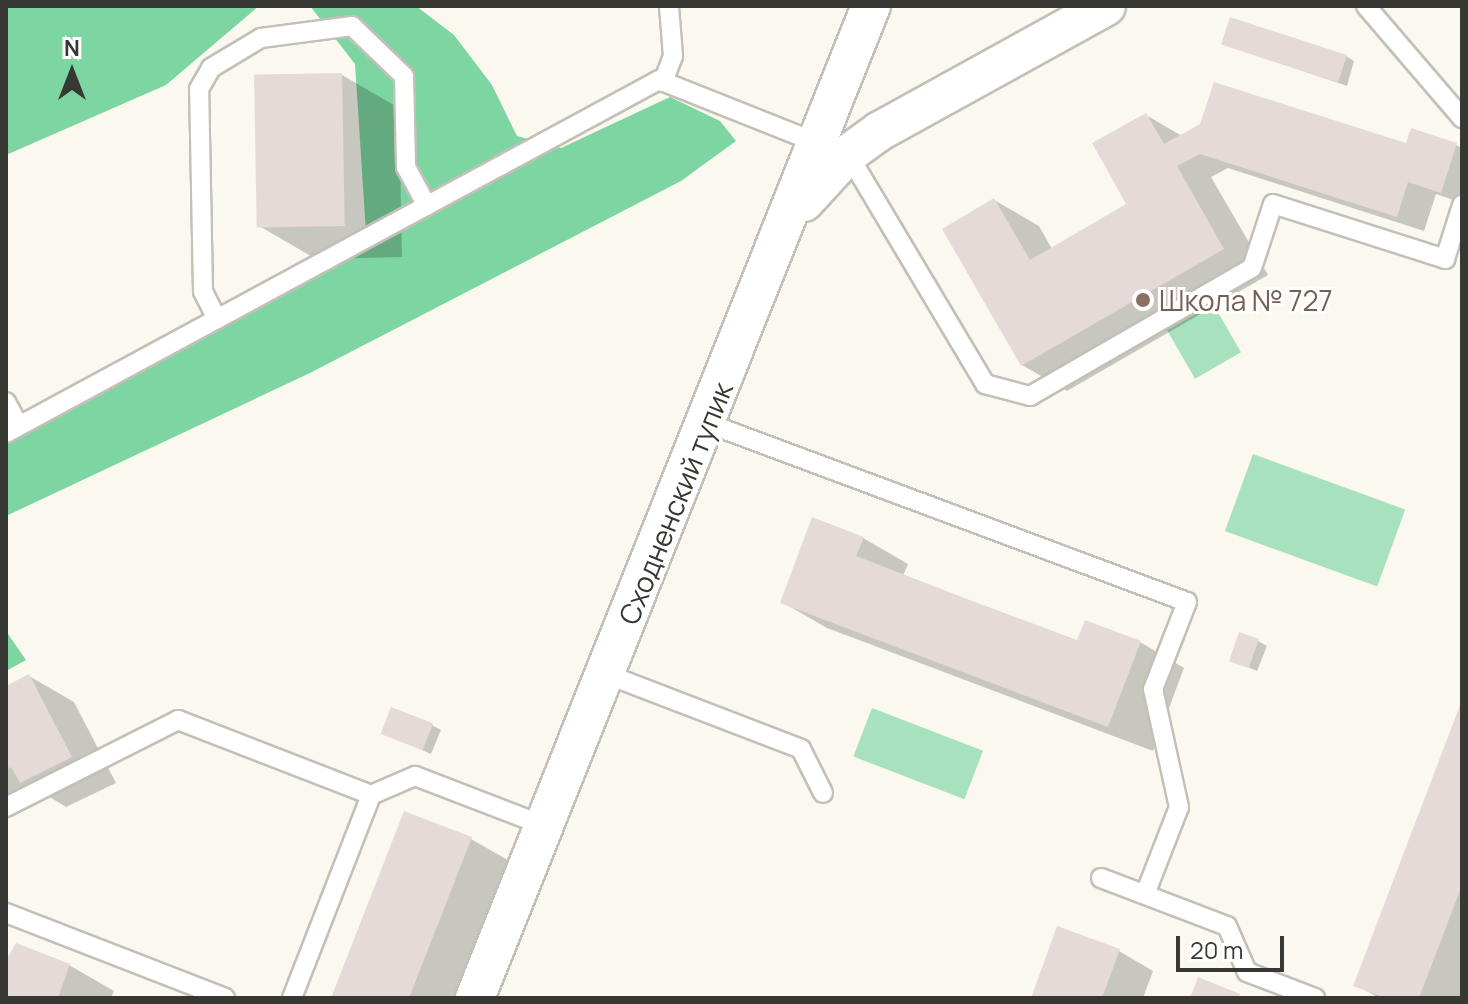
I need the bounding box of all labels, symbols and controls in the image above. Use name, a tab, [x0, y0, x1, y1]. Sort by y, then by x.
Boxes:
north arrow	[32, 32, 112, 112]
text: N	[64, 33, 80, 63]
place label: Школа № 727	[1159, 283, 1332, 317]
marker: Школа № 727	[1134, 291, 1152, 309]
street label: Сходненский тупик	[611, 377, 739, 629]
scale bar	[1180, 920, 1288, 970]
text: 20 m	[1190, 933, 1243, 966]

